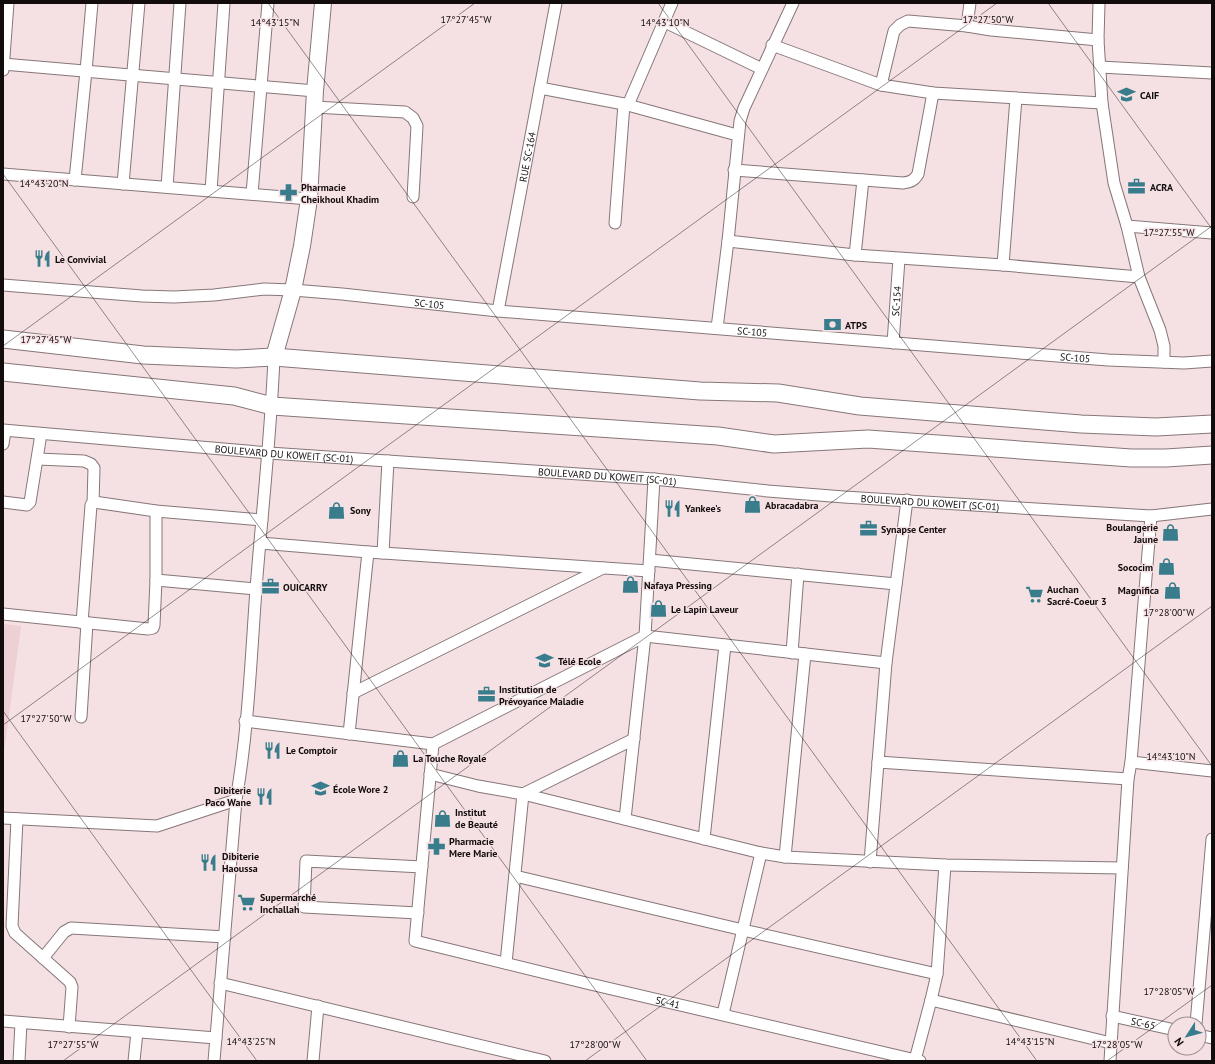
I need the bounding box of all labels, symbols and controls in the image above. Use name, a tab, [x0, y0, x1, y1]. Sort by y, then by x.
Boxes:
text: 17°27'45"W	[440, 13, 492, 26]
text: 17°27'50"W	[962, 13, 1014, 26]
text: 14°43'15"N	[250, 16, 300, 29]
text: 14°43'10"N	[640, 16, 690, 29]
school or university icon: CAIF	[1117, 85, 1137, 105]
place label: CAIF	[1140, 89, 1159, 102]
street label: RUE SC-164	[516, 130, 538, 183]
text: 14°43'20"N	[19, 177, 69, 190]
office icon: ACRA	[1127, 177, 1147, 197]
place label: Pharmacie Cheikhoul Khadim	[301, 181, 379, 206]
place label: ACRA	[1150, 181, 1174, 194]
pharmacy icon: Pharmacie Cheikhoul Khadim	[278, 183, 298, 203]
text: 17°27'55"W	[1143, 226, 1195, 239]
restaurant icon: Le Convivial	[32, 249, 52, 269]
place label: Le Convivial	[55, 253, 106, 266]
street label: SC-154	[888, 285, 904, 317]
street label: SC-105	[414, 295, 445, 312]
bank icon: ATPS	[822, 315, 842, 335]
place label: ATPS	[845, 319, 867, 332]
street label: SC-105	[737, 324, 768, 339]
text: 17°27'45"W	[20, 333, 72, 346]
street label: SC-105	[1060, 350, 1091, 365]
street label: BOULEVARD DU KOWEIT (SC-01)	[214, 442, 354, 465]
street label: BOULEVARD DU KOWEIT (SC-01)	[538, 465, 677, 488]
street label: BOULEVARD DU KOWEIT (SC-01)	[860, 492, 1000, 513]
shop icon: Abracadabra	[742, 495, 762, 515]
restaurant icon: Yankee's	[662, 498, 682, 518]
place label: Abracadabra	[765, 499, 818, 512]
shop icon: Sony	[327, 500, 347, 520]
place label: Yankee's	[684, 502, 721, 515]
place label: Sony	[350, 504, 371, 517]
office icon: Synapse Center	[858, 519, 878, 539]
place label: Boulangerie Jaune	[1106, 521, 1158, 546]
place label: Synapse Center	[881, 523, 947, 536]
shop icon: Boulangerie Jaune	[1161, 523, 1181, 543]
shop icon: Sococim	[1156, 557, 1176, 577]
place label: Sococim	[1118, 561, 1153, 574]
shop icon: Nafaya Pressing	[621, 575, 641, 595]
office icon: OUICARRY	[260, 577, 280, 597]
place label: Nafaya Pressing	[644, 579, 712, 592]
shop icon: Magnifica	[1162, 580, 1182, 600]
place label: OUICARRY	[283, 581, 327, 594]
place label: Auchan Sacré-Coeur 3	[1047, 583, 1107, 608]
place label: Magnifica	[1118, 584, 1159, 597]
supermarket icon: Auchan Sacré-Coeur 3	[1024, 585, 1044, 605]
shop icon: Le Lapin Laveur	[648, 599, 668, 619]
place label: Le Lapin Laveur	[671, 603, 739, 616]
text: 17°28'00"W	[1143, 606, 1195, 619]
school or university icon: Télé Ecole	[535, 651, 555, 671]
place label: Télé Ecole	[558, 655, 601, 668]
place label: Institution de Prévoyance Maladie	[499, 683, 584, 708]
office icon: Institution de Prévoyance Maladie	[476, 685, 496, 705]
text: 17°27'50"W	[20, 712, 72, 725]
restaurant icon: Le Comptoir	[263, 740, 283, 760]
place label: Le Comptoir	[286, 744, 338, 757]
shop icon: La Touche Royale	[390, 748, 410, 768]
text: 14°43'10"N	[1146, 750, 1196, 763]
place label: La Touche Royale	[413, 752, 486, 765]
school or university icon: École Wore 2	[310, 779, 330, 799]
place label: École Wore 2	[333, 783, 388, 796]
place label: Dibiterie Paco Wane	[205, 784, 251, 809]
restaurant icon: Dibiterie Paco Wane	[254, 786, 274, 806]
place label: Institut de Beauté	[455, 806, 498, 831]
shop icon: Institut de Beauté	[432, 808, 452, 828]
place label: Pharmacie Mere Marie	[449, 835, 497, 860]
pharmacy icon: Pharmacie Mere Marie	[426, 837, 446, 857]
place label: Dibiterie Haoussa	[222, 850, 259, 875]
restaurant icon: Dibiterie Haoussa	[199, 852, 219, 872]
place label: Supermarché Inchallah	[260, 891, 316, 916]
supermarket icon: Supermarché Inchallah	[237, 893, 257, 913]
text: 17°28'05"W	[1143, 985, 1195, 998]
street label: SC-41	[654, 993, 681, 1011]
street label: SC-65	[1130, 1014, 1157, 1032]
north arrow	[1167, 1016, 1207, 1056]
text: 14°43'25"N	[226, 1035, 276, 1048]
text: 14°43'15"N	[1005, 1035, 1055, 1048]
text: N	[1171, 1035, 1187, 1049]
text: 17°27'55"W	[47, 1038, 99, 1051]
text: 17°28'00"W	[569, 1038, 621, 1051]
text: 17°28'05"W	[1091, 1038, 1143, 1051]

